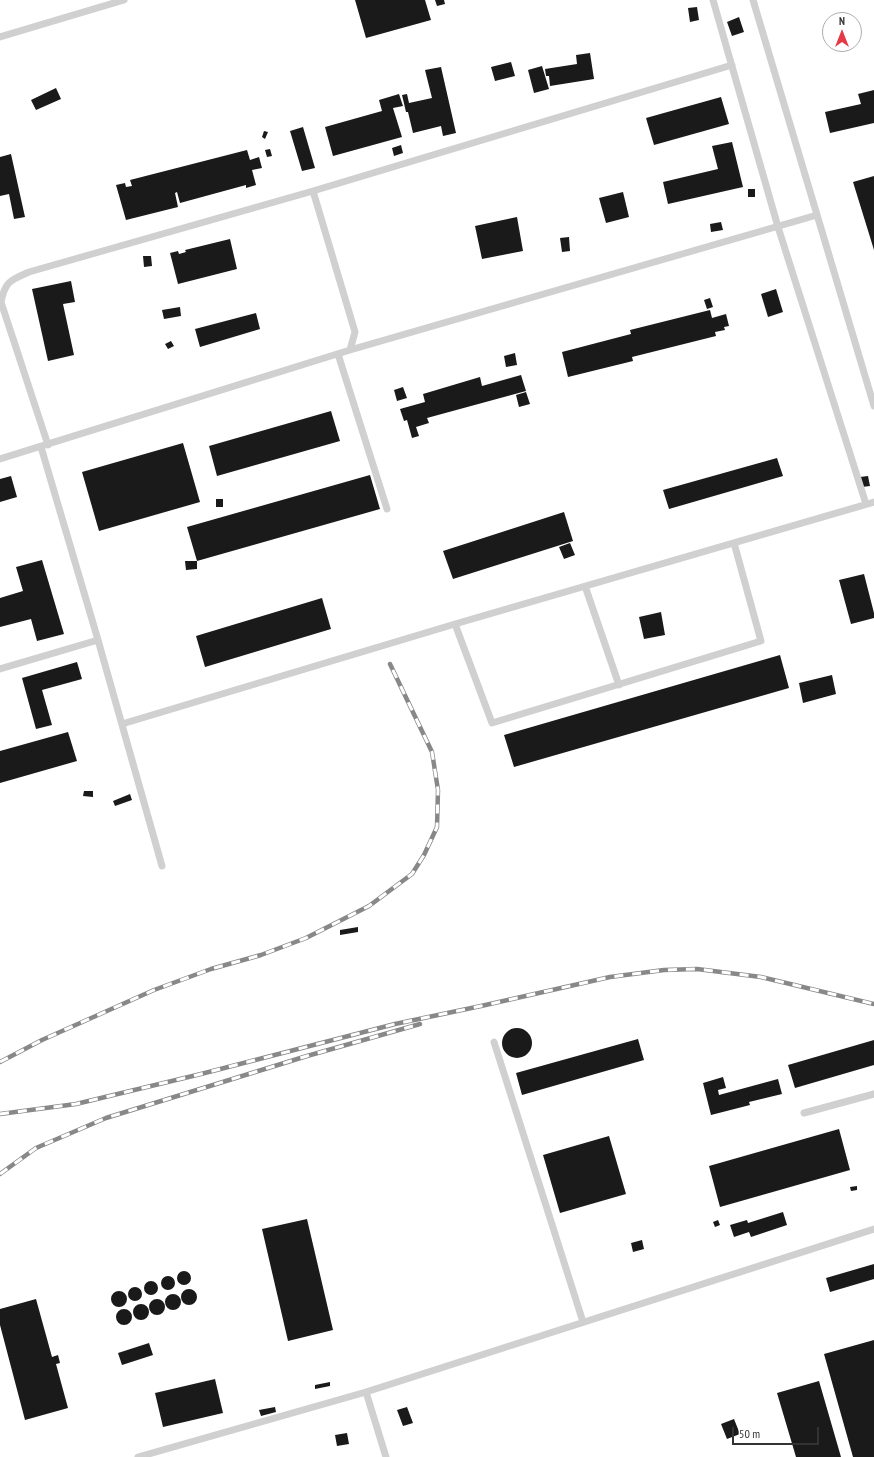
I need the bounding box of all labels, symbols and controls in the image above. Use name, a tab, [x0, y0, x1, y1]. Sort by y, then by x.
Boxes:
north arrow	[822, 12, 862, 52]
text: N	[839, 14, 845, 28]
scale bar	[734, 1419, 821, 1445]
text: 50 m	[739, 1426, 760, 1441]

